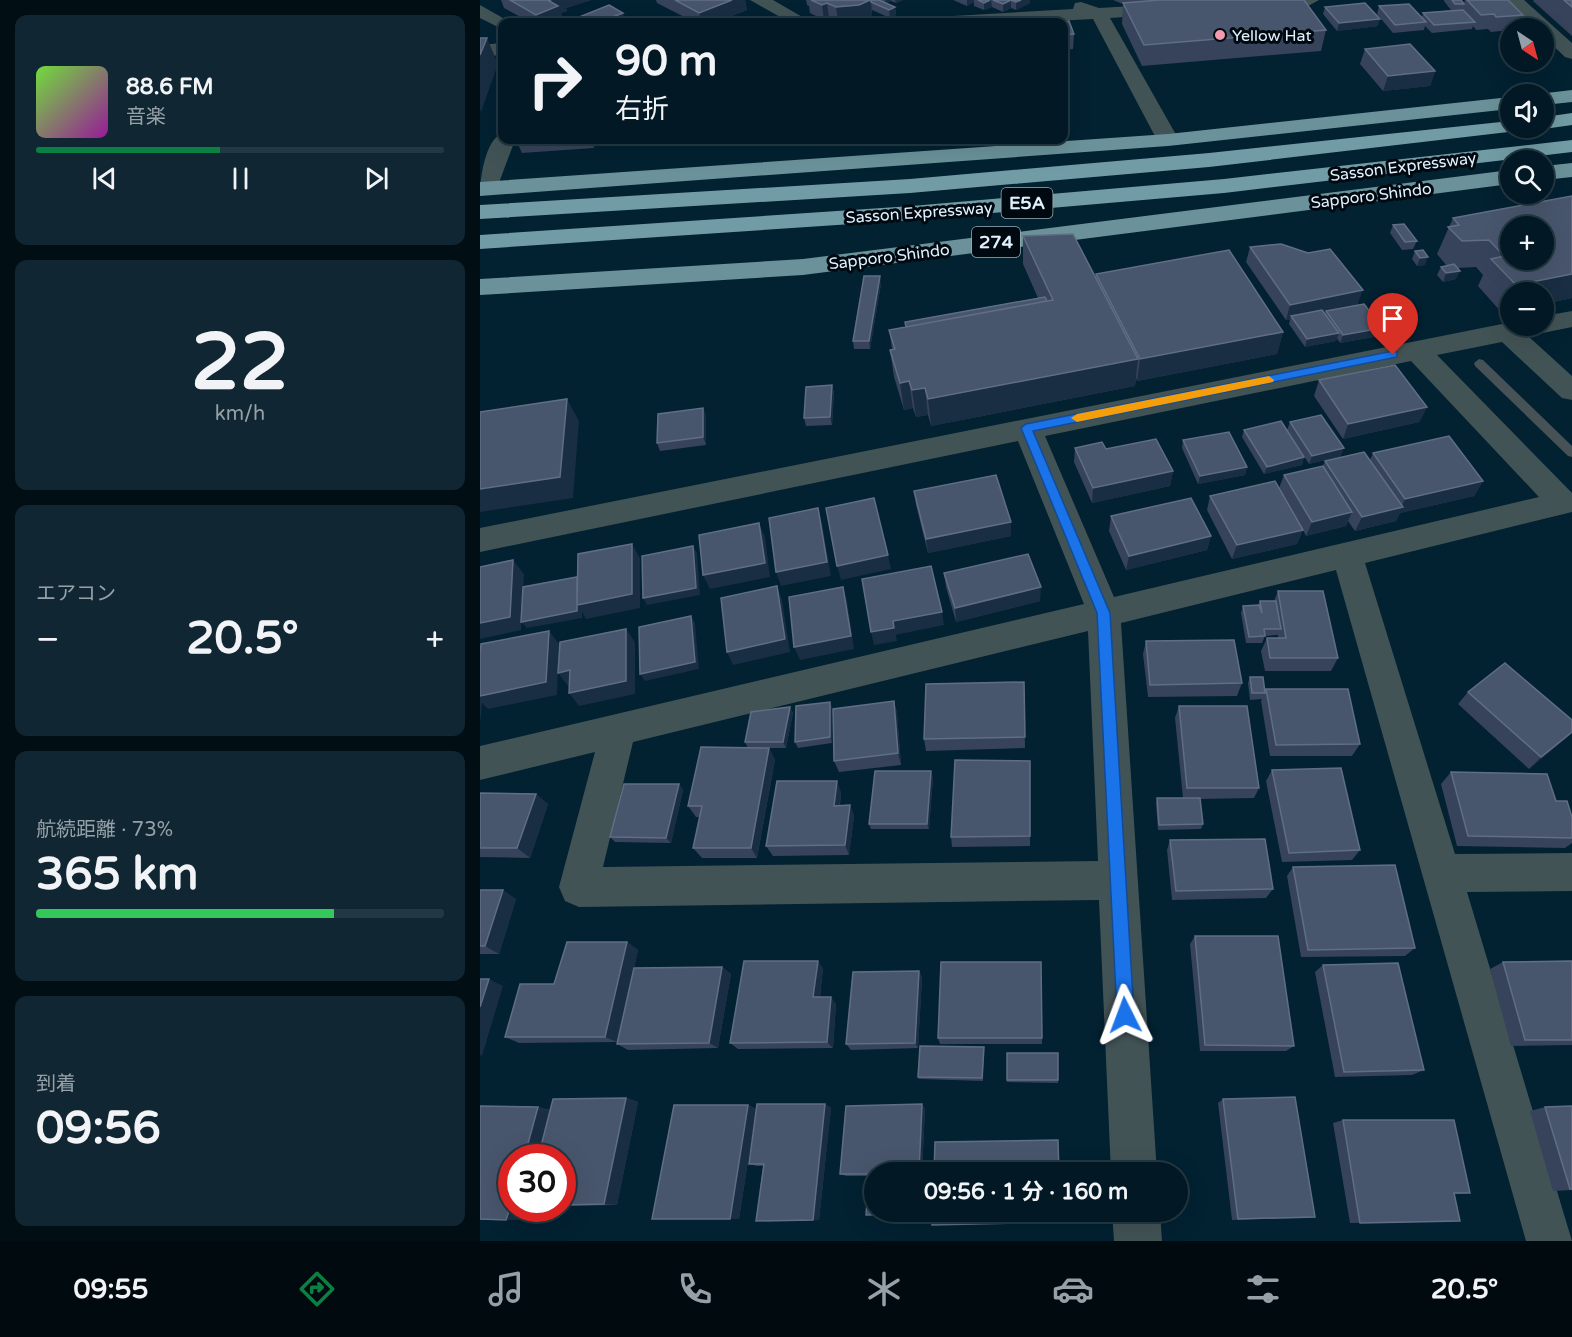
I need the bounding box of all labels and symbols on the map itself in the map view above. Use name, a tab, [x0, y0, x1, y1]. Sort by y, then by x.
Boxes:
north arrow	[1500, 18, 1554, 72]
place label: Yellow Hat	[1232, 26, 1312, 46]
marker: Yellow Hat	[1213, 28, 1227, 42]
street label: Sasson Expressway	[1329, 148, 1478, 186]
street label: Sapporo Shindo	[1310, 179, 1433, 213]
road number: E5A	[1002, 188, 1052, 218]
street label: Sasson Expressway	[845, 198, 994, 228]
road number: 274	[972, 227, 1020, 257]
street label: Sapporo Shindo	[828, 240, 951, 274]
pin	[1367, 293, 1418, 355]
position arrow	[1093, 983, 1157, 1047]
speed limit sign: 30	[498, 1144, 576, 1222]

